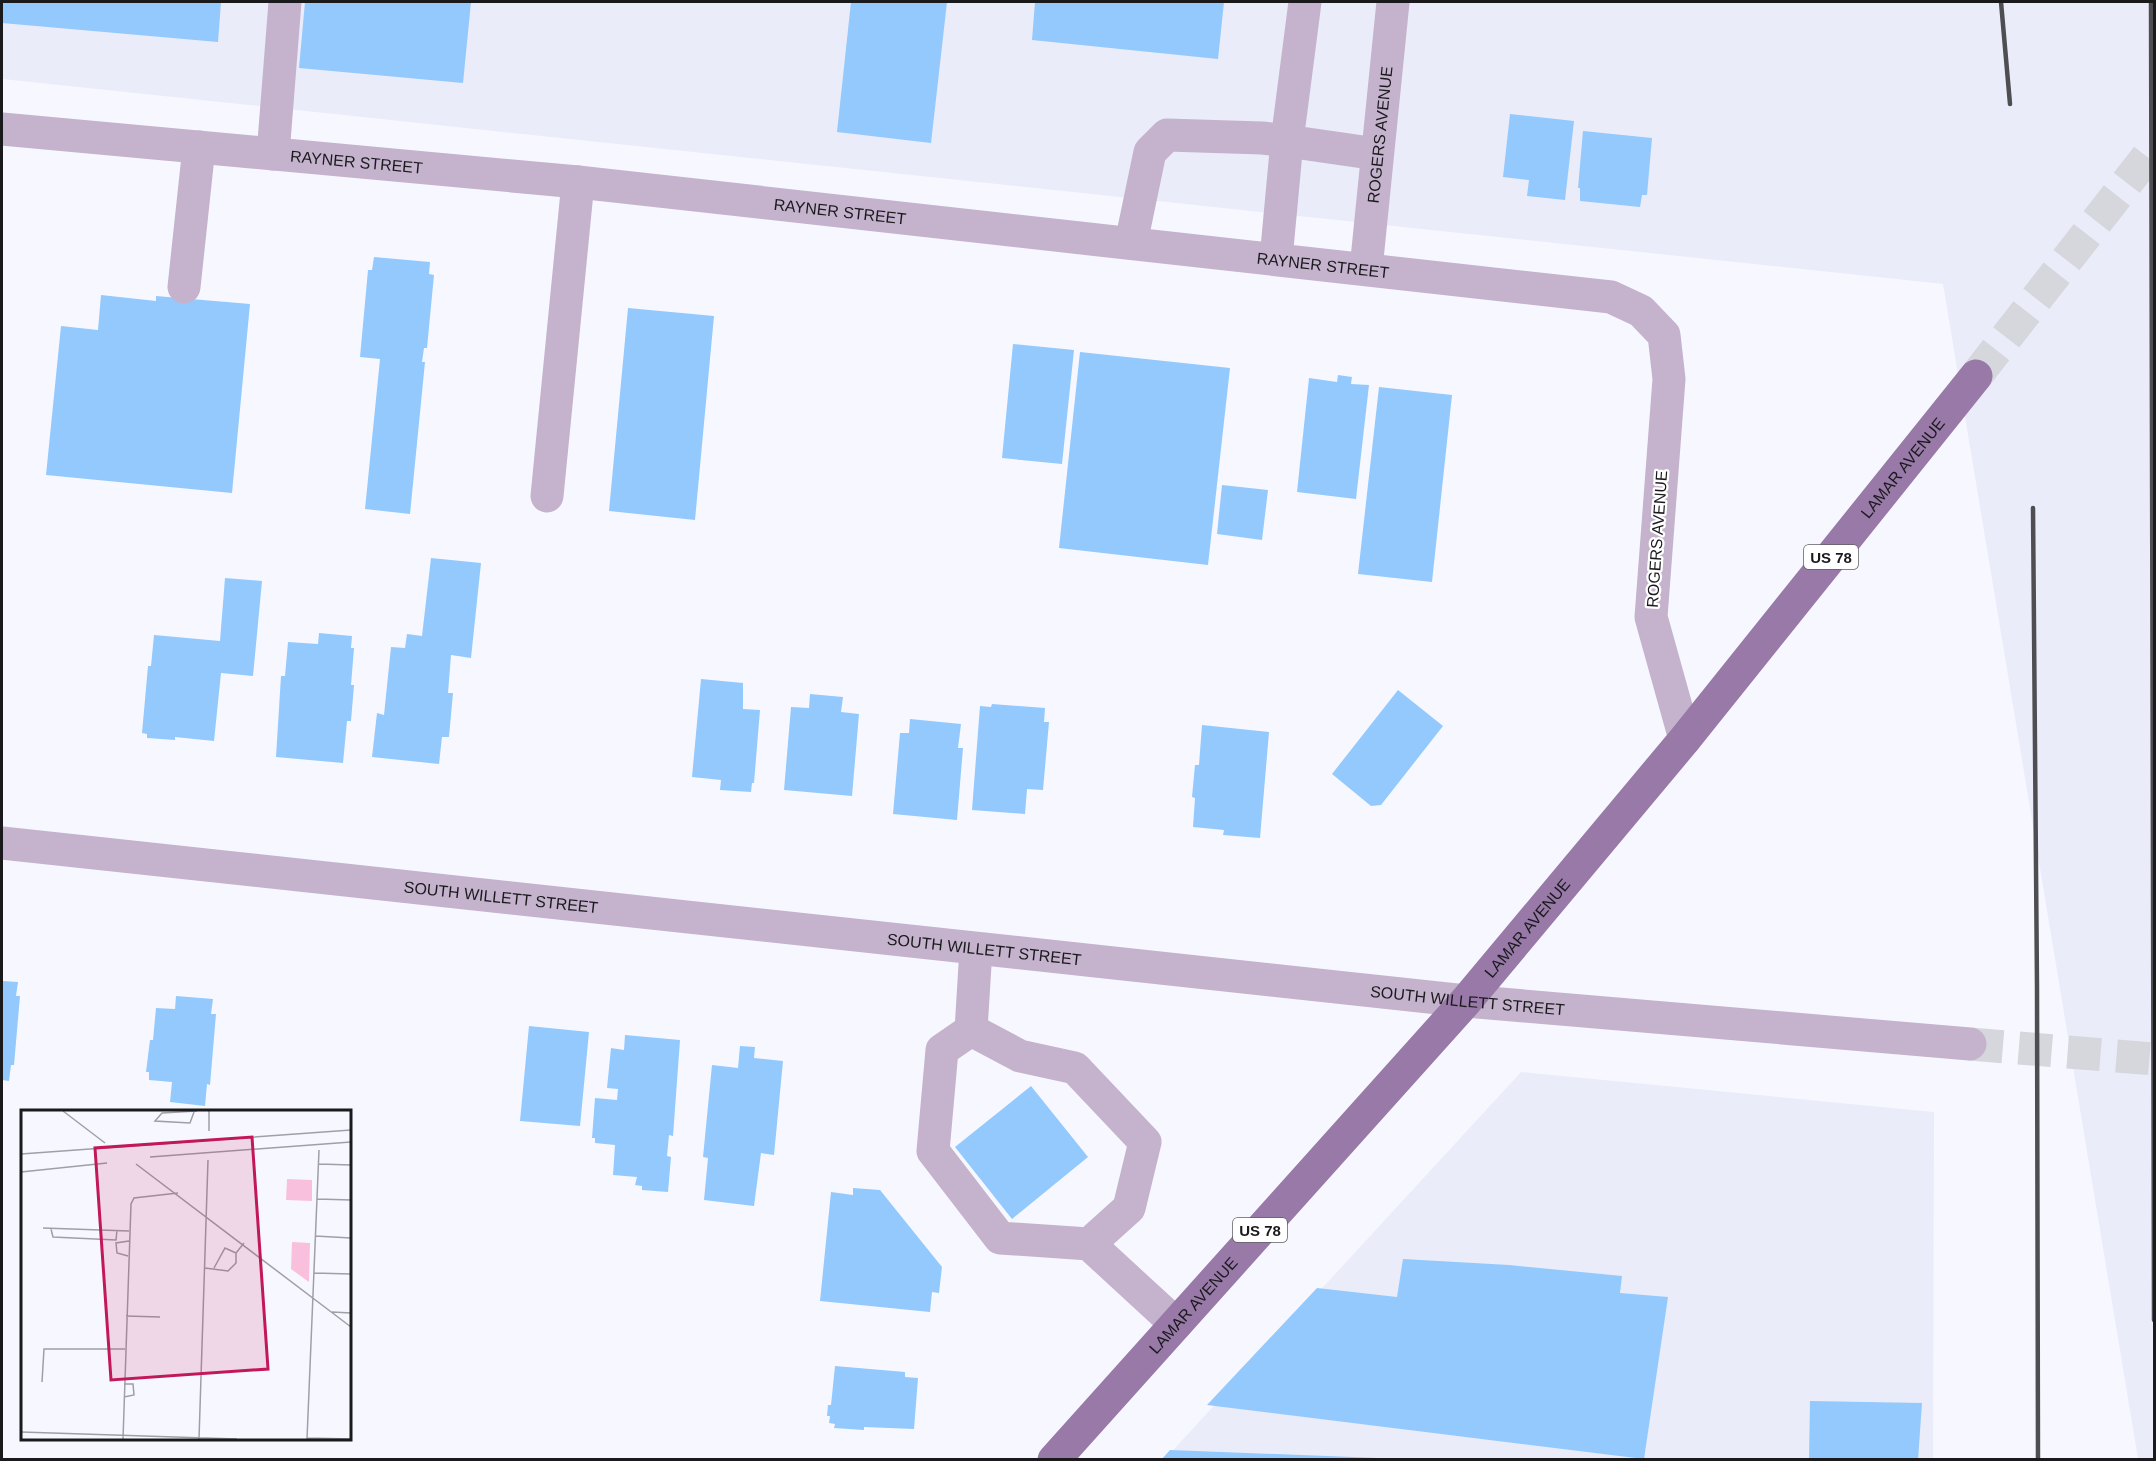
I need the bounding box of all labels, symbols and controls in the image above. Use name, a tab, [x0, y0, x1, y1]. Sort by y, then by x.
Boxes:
street label: ROGERS AVENUE	[1364, 65, 1395, 204]
street label: RAYNER STREET	[289, 147, 424, 176]
street label: RAYNER STREET	[773, 195, 907, 227]
street label: RAYNER STREET	[1256, 249, 1390, 281]
street label: LAMAR AVENUE	[1857, 414, 1948, 521]
street label: ROGERS AVENUE	[1644, 470, 1670, 608]
road number: US 78	[1804, 545, 1858, 569]
street label: LAMAR AVENUE	[1481, 875, 1573, 981]
street label: SOUTH WILLETT STREET	[403, 878, 599, 916]
street label: SOUTH WILLETT STREET	[886, 930, 1083, 968]
street label: SOUTH WILLETT STREET	[1369, 982, 1566, 1018]
inset map	[21, 1110, 351, 1440]
road number: US 78	[1233, 1218, 1287, 1242]
street label: LAMAR AVENUE	[1145, 1254, 1240, 1357]

